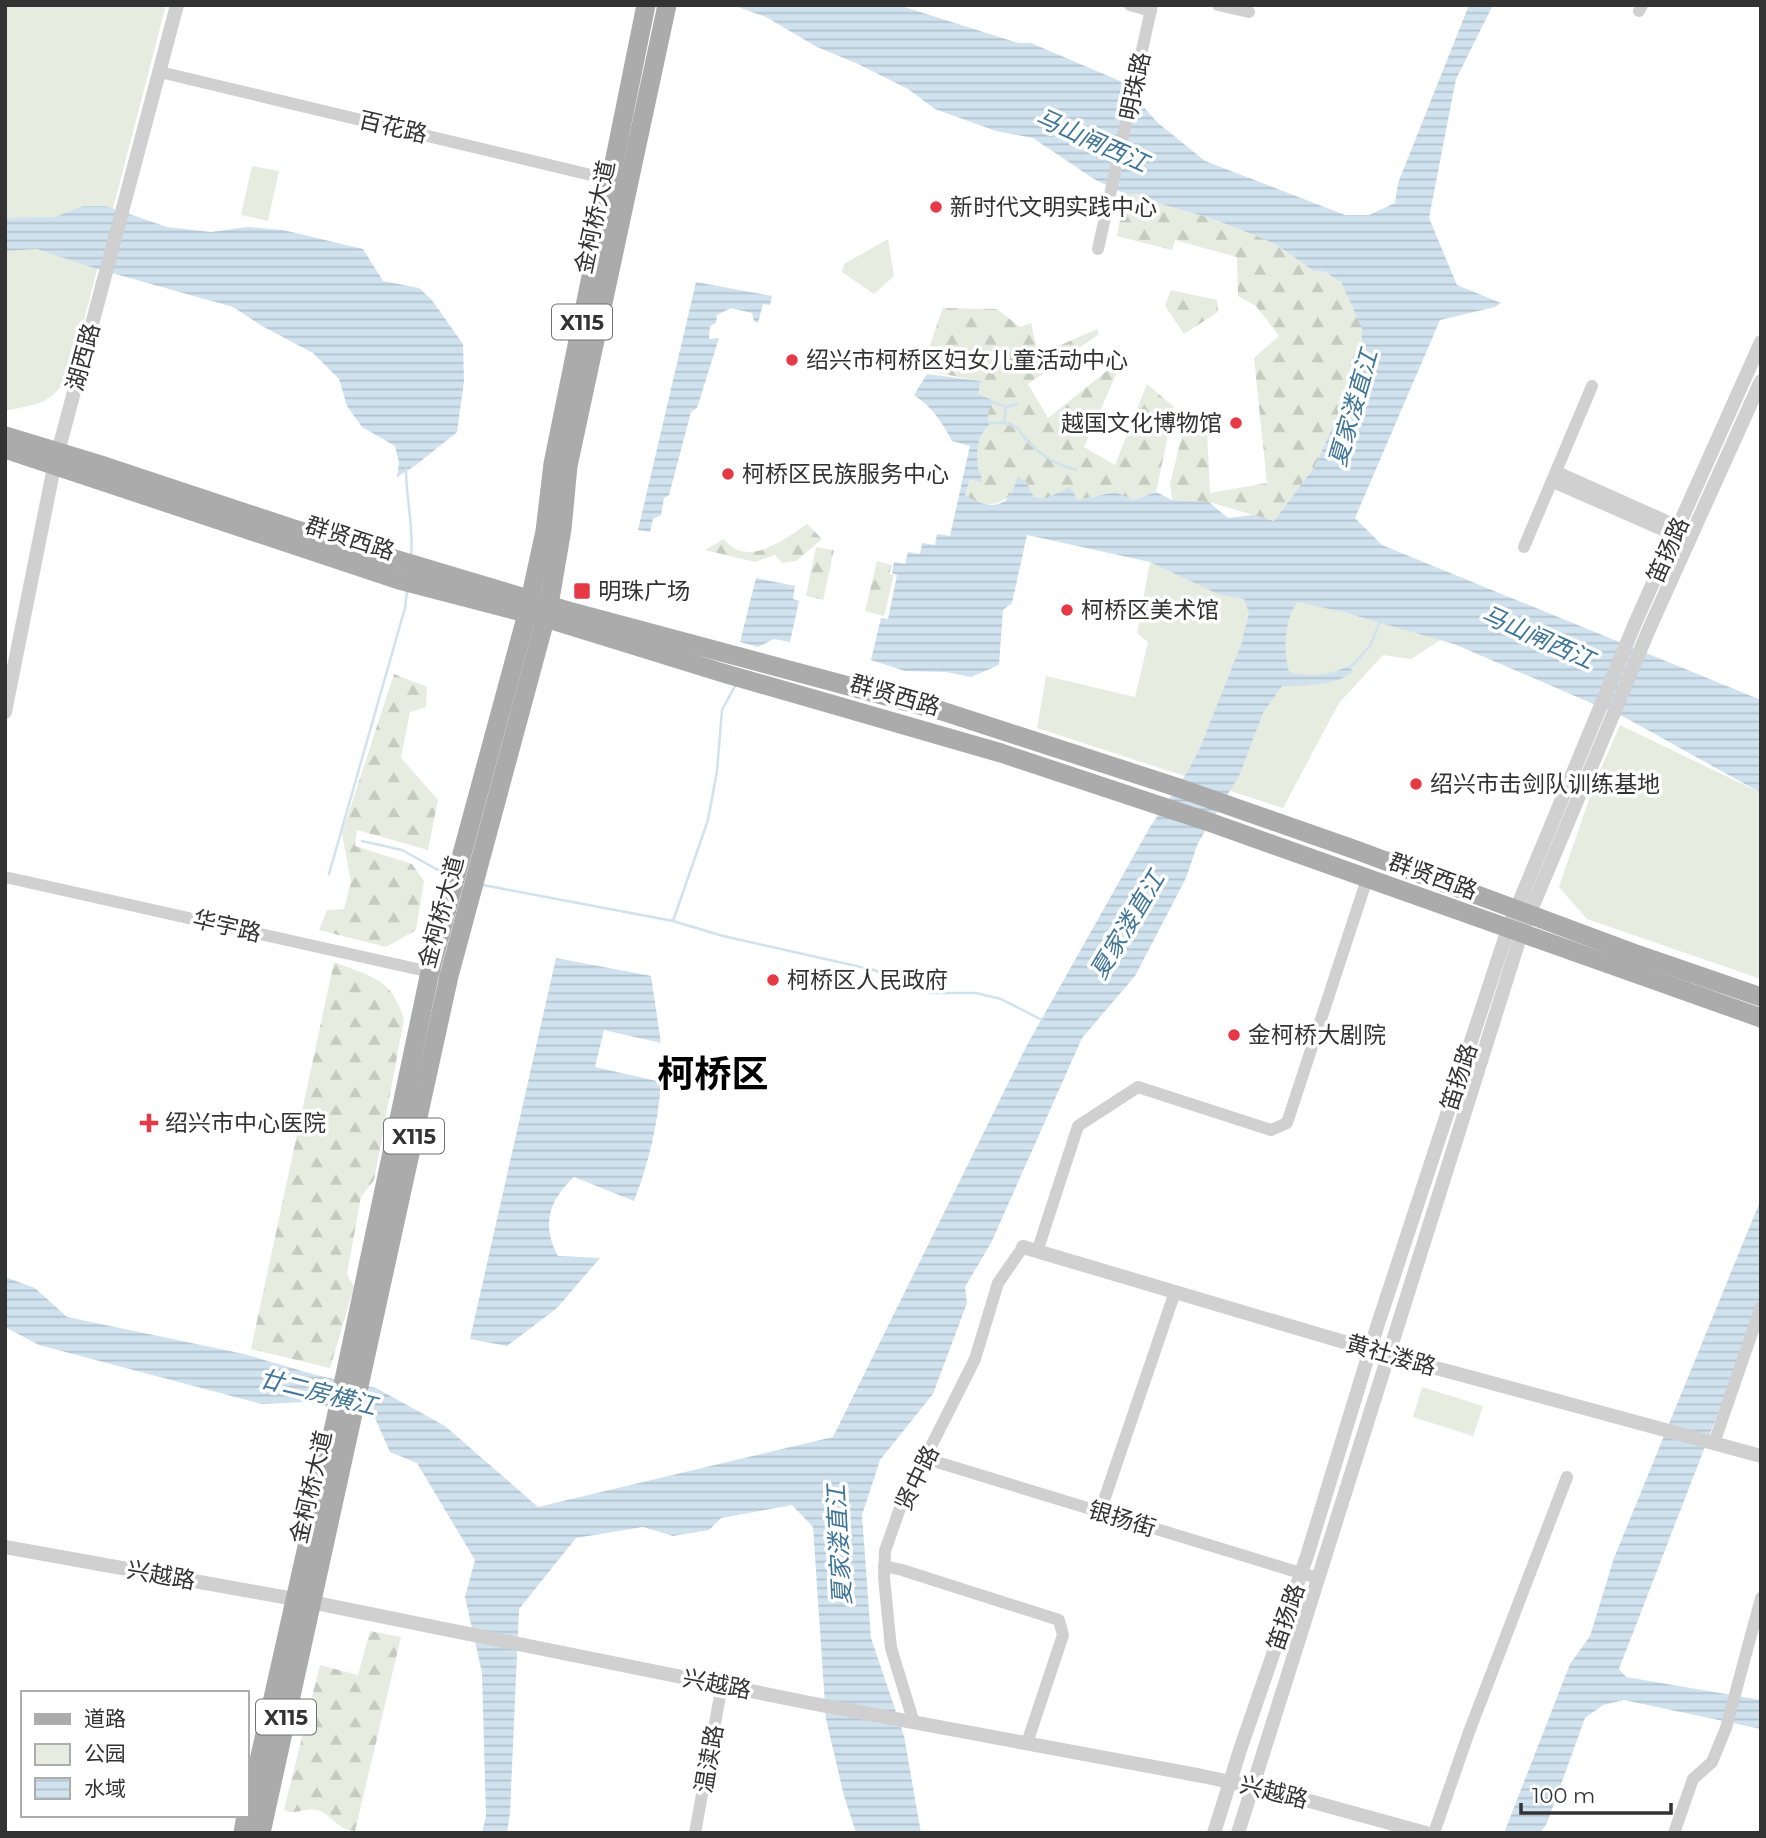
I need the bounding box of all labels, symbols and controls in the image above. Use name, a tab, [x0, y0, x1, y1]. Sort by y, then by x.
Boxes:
street label: 明珠路	[1114, 49, 1156, 123]
water label: 马山闸西江	[1031, 102, 1155, 179]
street label: 百花路	[356, 106, 430, 148]
street label: 金柯桥大道	[569, 158, 621, 276]
place label: 新时代文明实践中心	[950, 193, 1157, 221]
marker: 新时代文明实践中心	[928, 199, 944, 215]
road number: X115	[552, 304, 612, 340]
street label: 湖西路	[61, 320, 105, 394]
water label: 夏家溇直江	[1323, 343, 1384, 470]
place label: 绍兴市柯桥区妇女儿童活动中心	[806, 346, 1128, 374]
marker: 绍兴市柯桥区妇女儿童活动中心	[784, 352, 800, 368]
place label: 越国文化博物馆	[1061, 409, 1222, 437]
marker: 越国文化博物馆	[1228, 415, 1244, 431]
place label: 柯桥区民族服务中心	[742, 460, 949, 488]
marker: 柯桥区民族服务中心	[720, 466, 736, 482]
street label: 群贤西路	[302, 510, 398, 566]
street label: 笛扬路	[1641, 513, 1695, 587]
place label: 明珠广场	[598, 577, 690, 605]
marker: 明珠广场	[572, 581, 592, 601]
place label: 柯桥区美术馆	[1081, 596, 1219, 624]
water label: 马山闸西江	[1477, 599, 1601, 676]
marker: 柯桥区美术馆	[1059, 602, 1075, 618]
street label: 群贤西路	[847, 669, 943, 721]
place label: 绍兴市击剑队训练基地	[1430, 770, 1660, 798]
marker: 绍兴市击剑队训练基地	[1408, 776, 1424, 792]
street label: 群贤西路	[1385, 847, 1481, 905]
street label: 金柯桥大道	[413, 853, 469, 971]
water label: 夏家溇直江	[1084, 864, 1172, 984]
street label: 华宇路	[190, 905, 264, 947]
place label: 柯桥区人民政府	[787, 966, 948, 994]
marker: 柯桥区人民政府	[765, 972, 781, 988]
place label: 金柯桥大剧院	[1248, 1021, 1386, 1049]
marker: 金柯桥大剧院	[1226, 1027, 1242, 1043]
street label: 笛扬路	[1435, 1040, 1483, 1114]
district label: 柯桥区	[658, 1051, 769, 1096]
place label: 绍兴市中心医院	[165, 1109, 326, 1137]
marker: 绍兴市中心医院	[139, 1113, 159, 1133]
road number: X115	[384, 1118, 444, 1154]
street label: 黄社溇路	[1343, 1329, 1439, 1381]
water label: 廿二房横江	[256, 1363, 383, 1421]
street label: 金柯桥大道	[284, 1428, 338, 1546]
street label: 贤中路	[889, 1441, 945, 1515]
water label: 夏家溇直江	[821, 1481, 857, 1606]
street label: 银扬街	[1085, 1496, 1159, 1542]
street label: 兴越路	[125, 1555, 197, 1595]
street label: 笛扬路	[1262, 1580, 1310, 1654]
street label: 兴越路	[680, 1664, 754, 1704]
legend	[21, 1691, 248, 1817]
road number: X115	[256, 1700, 316, 1734]
text: 道路	[84, 1706, 126, 1731]
street label: 温渎路	[689, 1723, 729, 1795]
text: 公园	[84, 1741, 126, 1766]
street label: 兴越路	[1237, 1770, 1311, 1814]
scale bar	[1521, 1772, 1672, 1816]
text: 水域	[84, 1776, 126, 1801]
text: 100 m	[1532, 1783, 1595, 1808]

